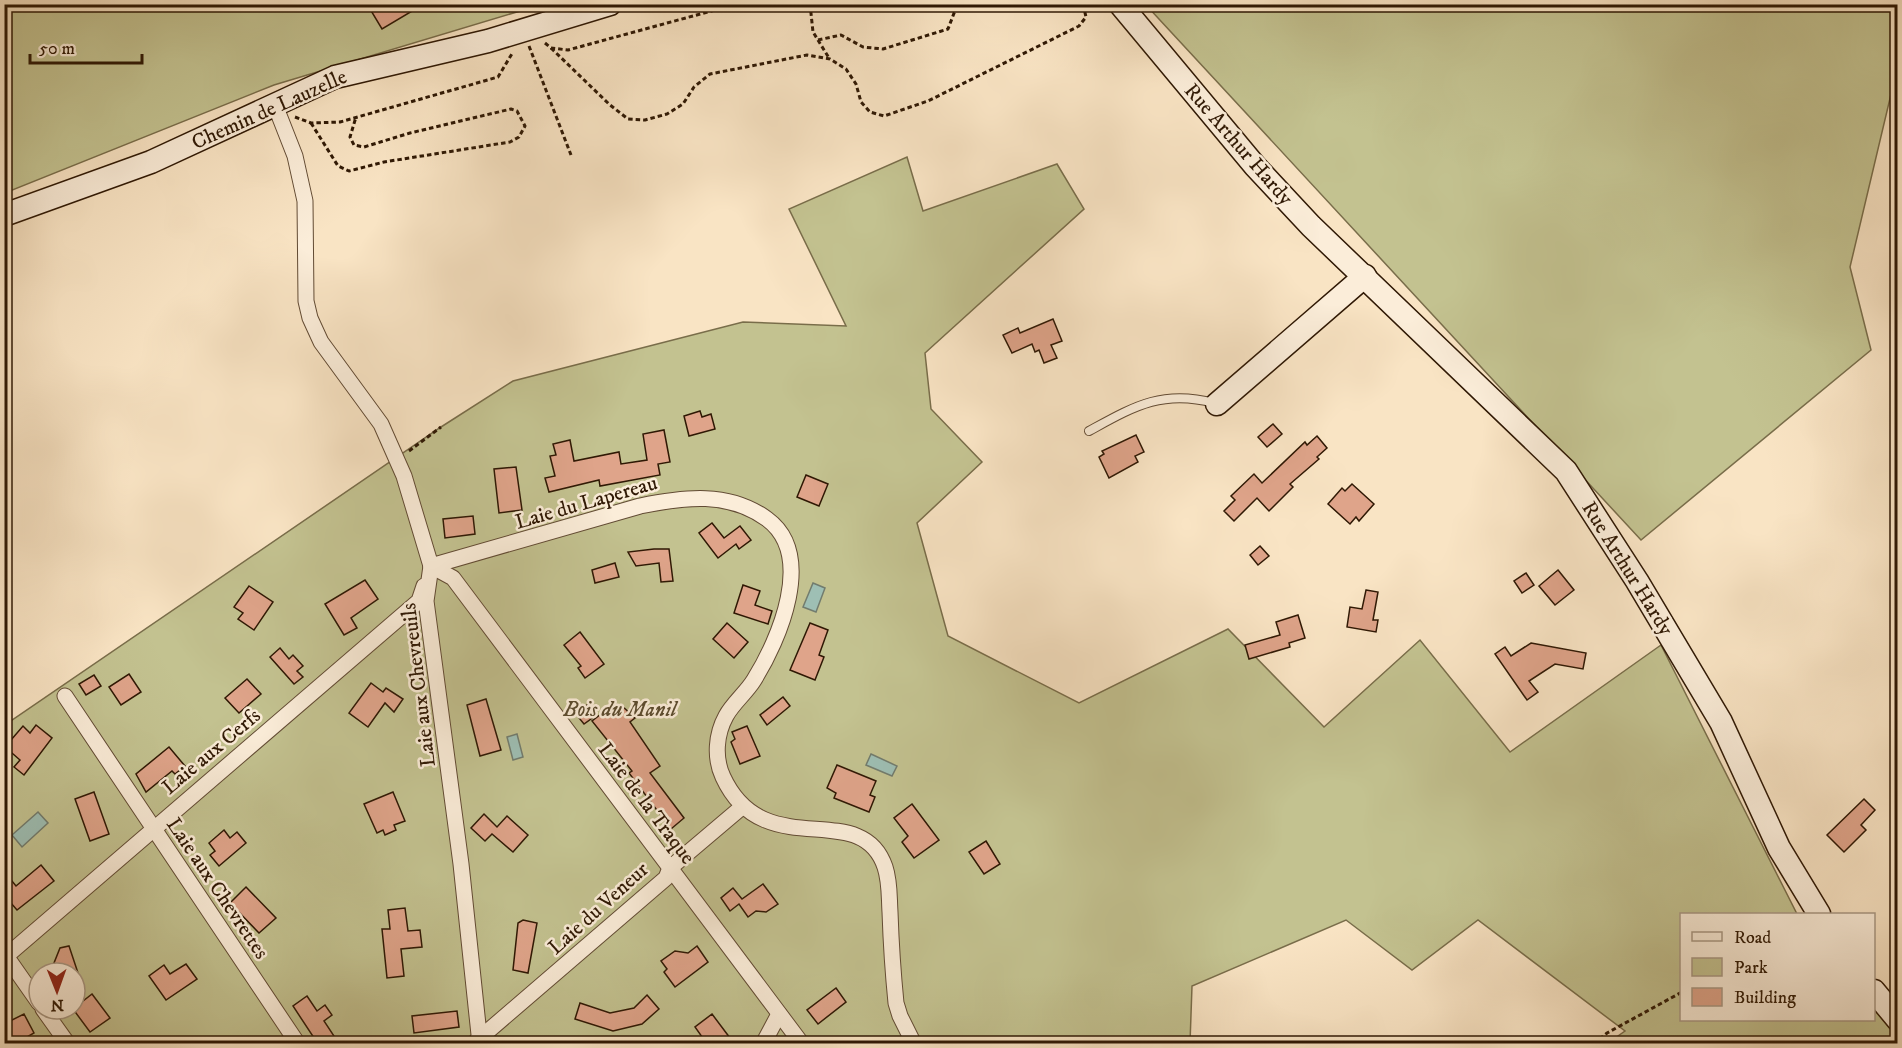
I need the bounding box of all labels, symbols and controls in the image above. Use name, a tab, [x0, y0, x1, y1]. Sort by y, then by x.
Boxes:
scale bar	[30, 27, 142, 65]
text: 50 m	[39, 38, 75, 60]
street label: Chemin de Lauzelle	[188, 64, 351, 156]
street label: Rue Arthur Hardy	[1178, 78, 1299, 212]
street label: Laie du Lapereau	[512, 470, 660, 536]
street label: Rue Arthur Hardy	[1576, 497, 1679, 641]
street label: Laie aux Chevreuils	[396, 602, 442, 768]
park label: Bois du Manil	[563, 697, 679, 723]
street label: Laie aux Cerfs	[157, 703, 266, 801]
street label: Laie de la Traque	[592, 738, 701, 870]
street label: Laie aux Chevrettes	[160, 813, 274, 964]
street label: Laie du Veneur	[543, 857, 654, 961]
legend	[1680, 913, 1875, 1021]
text: Road	[1734, 927, 1771, 949]
text: Park	[1734, 957, 1768, 979]
north arrow	[27, 961, 87, 1021]
text: Building	[1734, 987, 1796, 1009]
text: N	[51, 995, 64, 1015]

